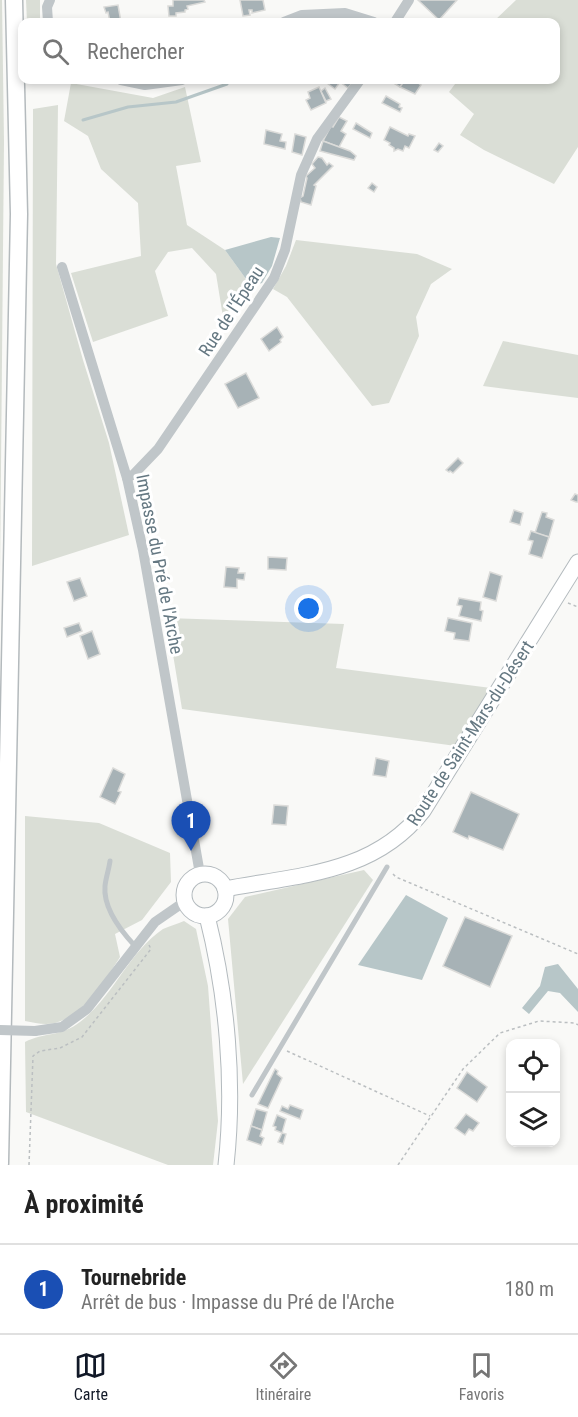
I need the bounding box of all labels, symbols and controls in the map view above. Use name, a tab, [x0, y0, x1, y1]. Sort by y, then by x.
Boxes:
search box	[18, 18, 560, 84]
icon: search	[39, 35, 72, 68]
text: Rechercher	[87, 39, 184, 64]
street label: Rue de l'Épeau	[194, 262, 268, 360]
street label: Impasse du Pré de l'Arche	[132, 472, 188, 656]
your location	[294, 594, 323, 623]
street label: Route de Saint-Mars-du-Désert	[402, 637, 538, 829]
pin: 1	[172, 802, 210, 851]
map controls	[506, 1039, 560, 1147]
button: locate	[506, 1039, 560, 1093]
button: layers	[506, 1093, 560, 1147]
text: À proximité	[24, 1189, 144, 1219]
text: Tournebride	[81, 1265, 186, 1290]
text: 1	[38, 1277, 49, 1301]
text: 180 m	[505, 1277, 554, 1301]
text: Arrêt de bus · Impasse du Pré de l'Arche	[81, 1290, 394, 1314]
tab: Carte	[74, 1349, 108, 1404]
tab: Itinéraire	[255, 1349, 311, 1404]
tab: Favoris	[459, 1349, 504, 1404]

